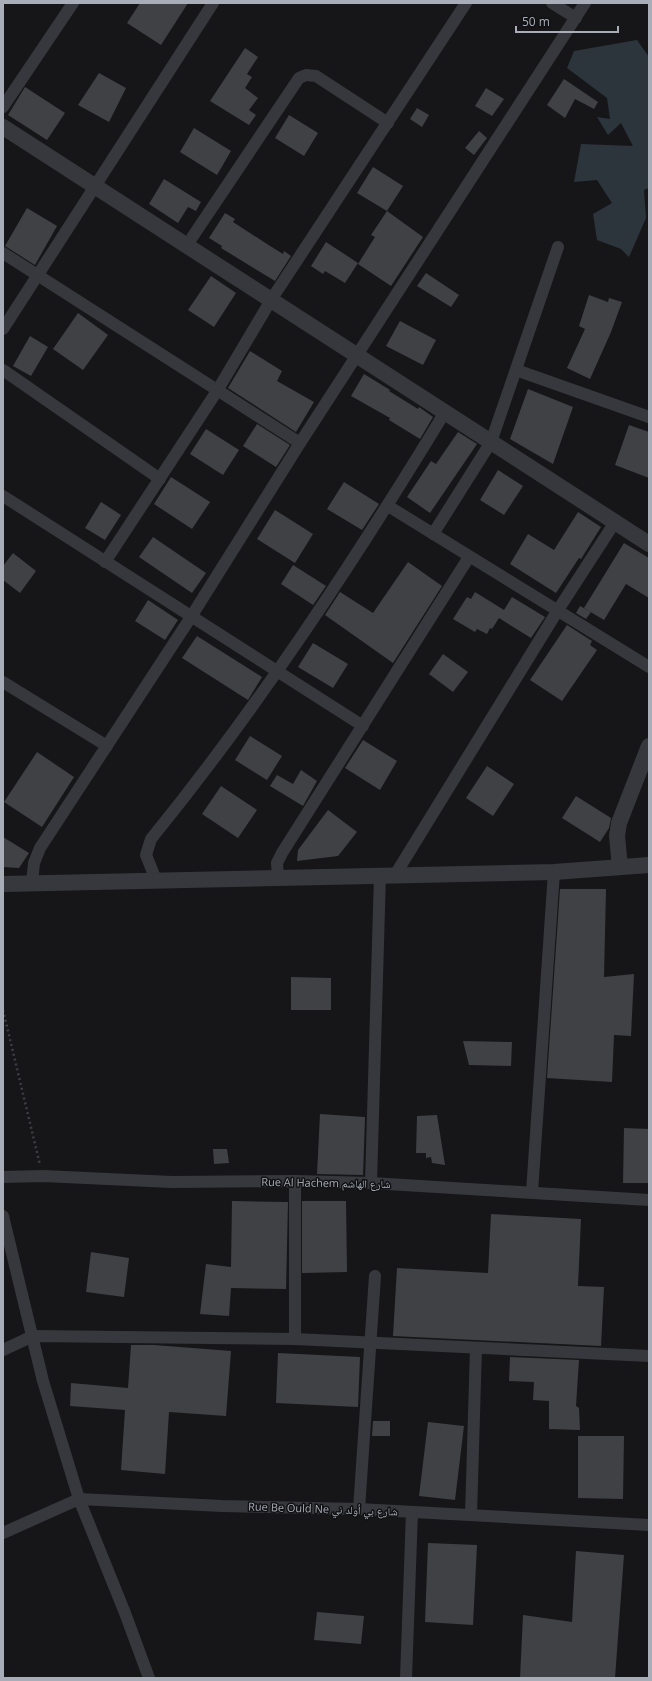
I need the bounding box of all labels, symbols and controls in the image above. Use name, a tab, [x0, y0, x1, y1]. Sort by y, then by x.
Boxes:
scale bar	[516, 8, 618, 34]
text: 50 m	[522, 13, 550, 30]
street label: Rue Al Hachem شارع الهاشم	[261, 1174, 391, 1192]
street label: Rue Be Ould Ne شارع بي أولد ني	[248, 1498, 398, 1520]

